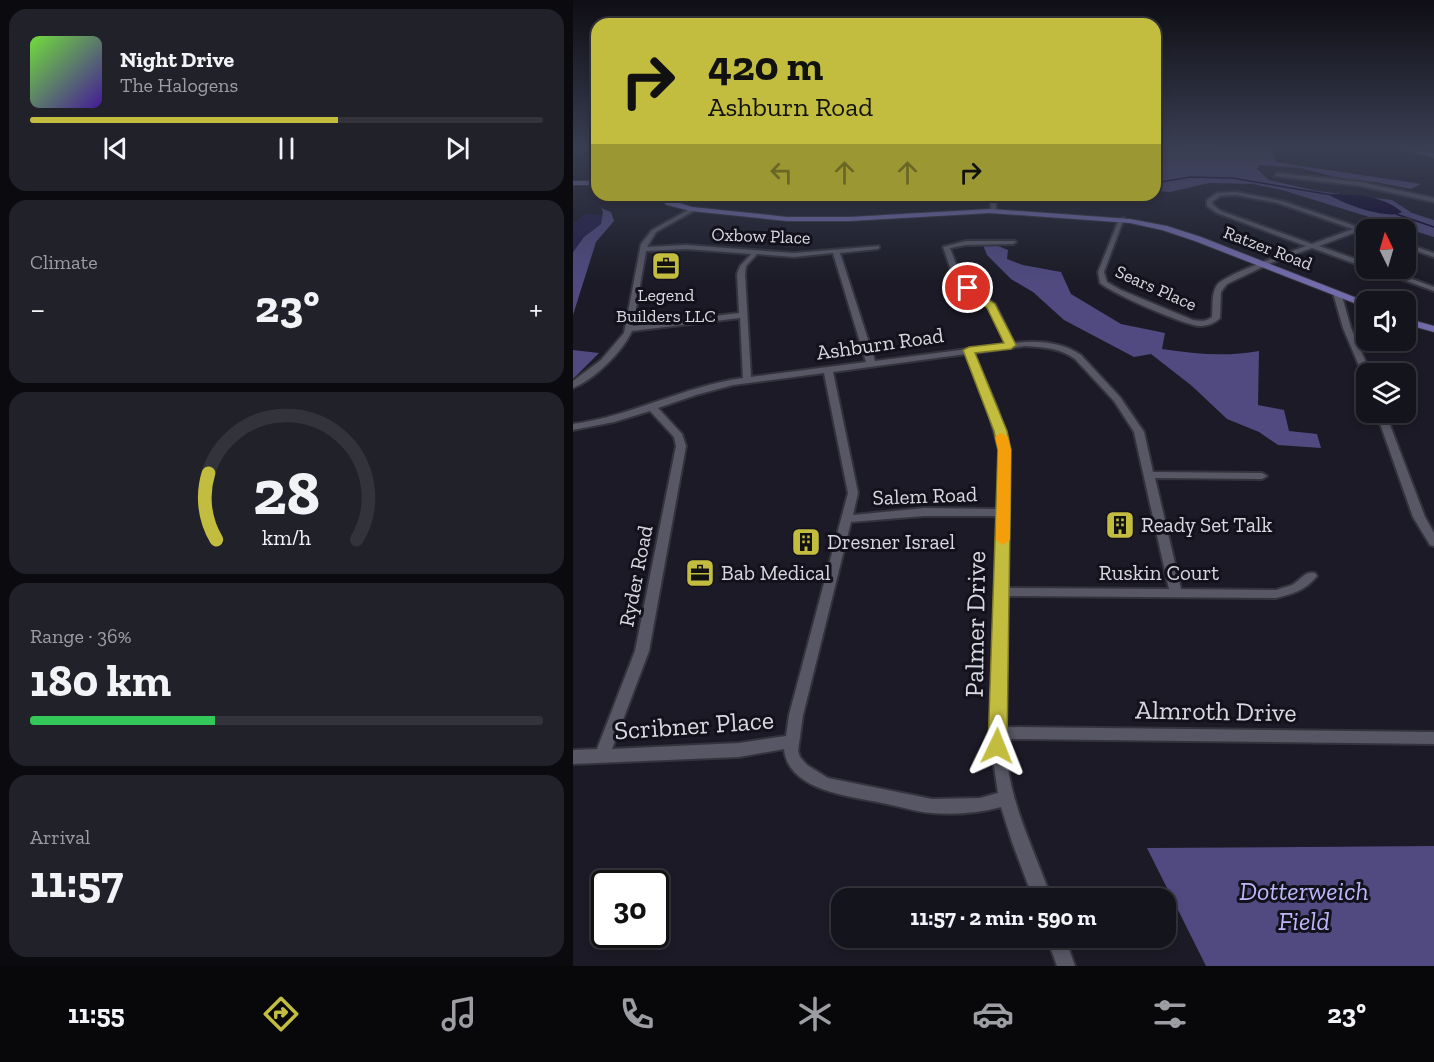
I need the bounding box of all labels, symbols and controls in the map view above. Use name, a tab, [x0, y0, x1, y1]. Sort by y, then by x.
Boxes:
text: 420 m	[708, 40, 823, 91]
icon: right	[609, 42, 687, 120]
text: Night Drive	[120, 46, 234, 73]
text: The Halogens	[120, 73, 238, 97]
text: Ashburn Road	[708, 91, 873, 123]
icon: previous	[99, 132, 132, 165]
icon: pause	[270, 132, 303, 165]
icon: next	[441, 132, 474, 165]
icon: left	[765, 156, 798, 189]
icon: ahead	[828, 156, 861, 189]
icon: ahead	[891, 156, 924, 189]
icon: right	[954, 156, 987, 189]
north arrow	[1356, 219, 1416, 279]
map controls	[1356, 219, 1416, 423]
street label: Ratzer Road	[1220, 221, 1316, 275]
street label: Oxbow Place	[711, 223, 811, 249]
text: Climate	[30, 250, 98, 274]
office icon: Legend Builders LLC	[650, 250, 682, 282]
street label: Sears Place	[1112, 260, 1200, 316]
pin	[942, 262, 993, 313]
icon: arrive	[951, 271, 984, 304]
text: 23°	[255, 280, 320, 334]
place label: Legend Builders LLC	[616, 284, 716, 327]
text: −	[30, 289, 45, 328]
text: +	[529, 289, 543, 328]
button: sound	[1356, 291, 1416, 351]
street label: Ashburn Road	[815, 322, 946, 365]
button: layers	[1356, 363, 1416, 423]
text: 28	[253, 455, 320, 530]
street label: Salem Road	[872, 481, 978, 510]
building icon: Ready Set Talk	[1104, 509, 1136, 541]
place label: Ready Set Talk	[1141, 512, 1272, 537]
street label: Ryder Road	[613, 523, 658, 629]
text: km/h	[262, 525, 311, 550]
building icon: Dresner Israel	[790, 526, 822, 558]
place label: Dresner Israel	[827, 529, 955, 554]
street label: Palmer Drive	[958, 550, 992, 698]
office icon: Bab Medical	[684, 557, 716, 589]
place label: Bab Medical	[721, 560, 831, 585]
street label: Ruskin Court	[1099, 560, 1219, 585]
text: Range · 36%	[30, 624, 131, 648]
text: 180 km	[30, 654, 171, 708]
street label: Almroth Drive	[1135, 694, 1297, 728]
street label: Scribner Place	[613, 703, 775, 747]
position arrow	[965, 714, 1029, 778]
text: Arrival	[30, 825, 90, 849]
text: 11:57	[30, 855, 123, 909]
speed limit sign: 30	[591, 870, 669, 948]
park label: Dotterweich Field	[1239, 875, 1369, 937]
text: 11:57 · 2 min · 590 m	[910, 904, 1097, 931]
icon: directions	[260, 993, 302, 1035]
icon: music	[438, 993, 480, 1035]
icon: phone	[616, 993, 658, 1035]
icon: climate	[794, 993, 836, 1035]
icon: car	[972, 993, 1014, 1035]
icon: filters	[1149, 993, 1191, 1035]
text: 11:55	[68, 998, 125, 1030]
text: 23°	[1327, 998, 1366, 1030]

